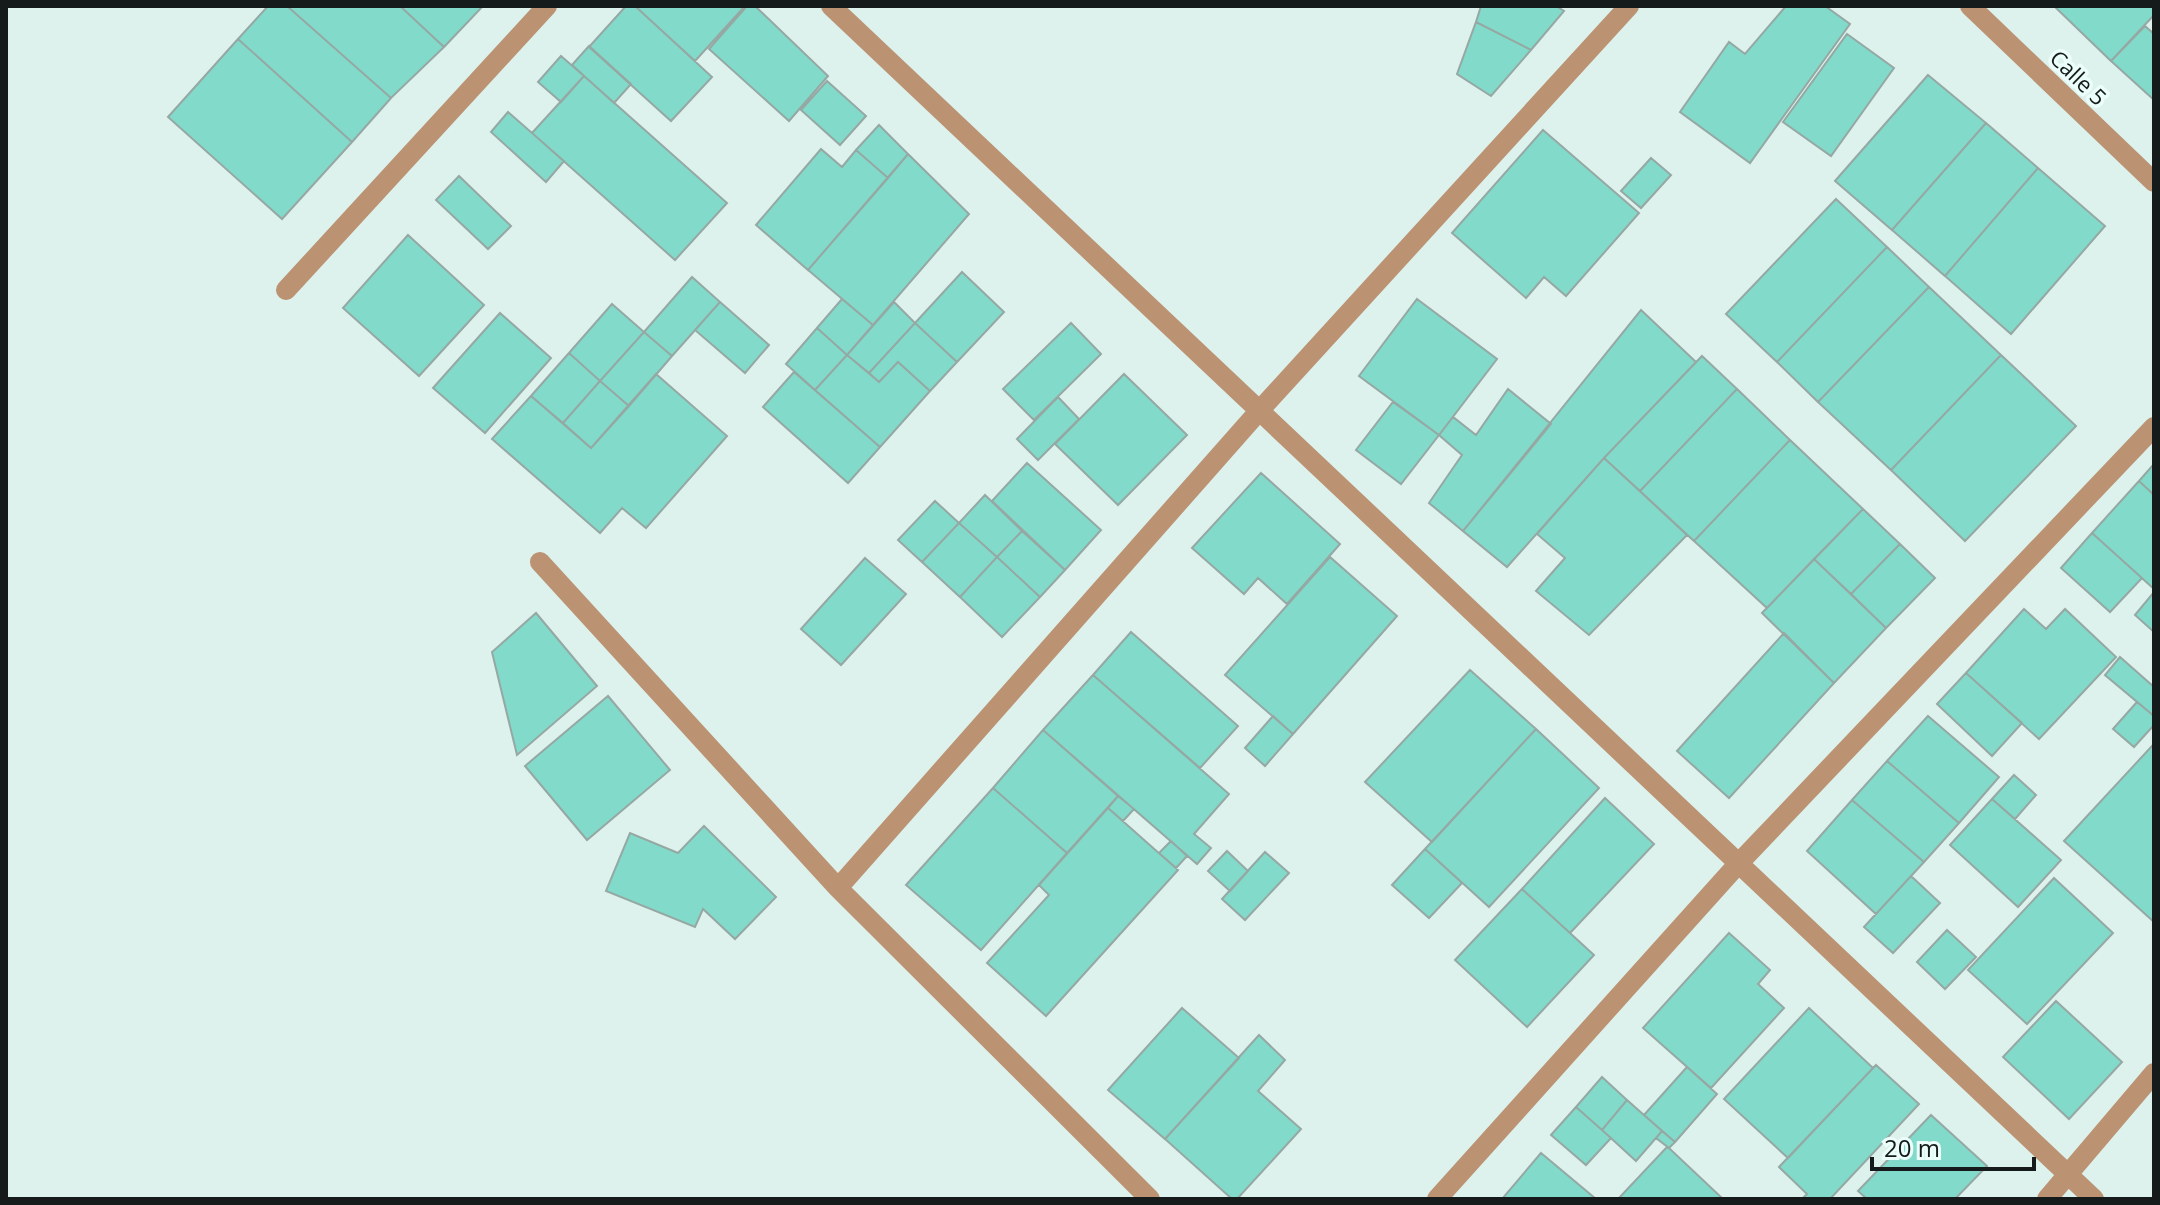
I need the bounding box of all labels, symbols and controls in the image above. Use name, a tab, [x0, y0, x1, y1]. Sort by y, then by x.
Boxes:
street label: Calle 5	[2044, 43, 2114, 111]
scale bar	[1872, 1121, 2034, 1171]
text: 20 m	[1884, 1131, 1940, 1164]

